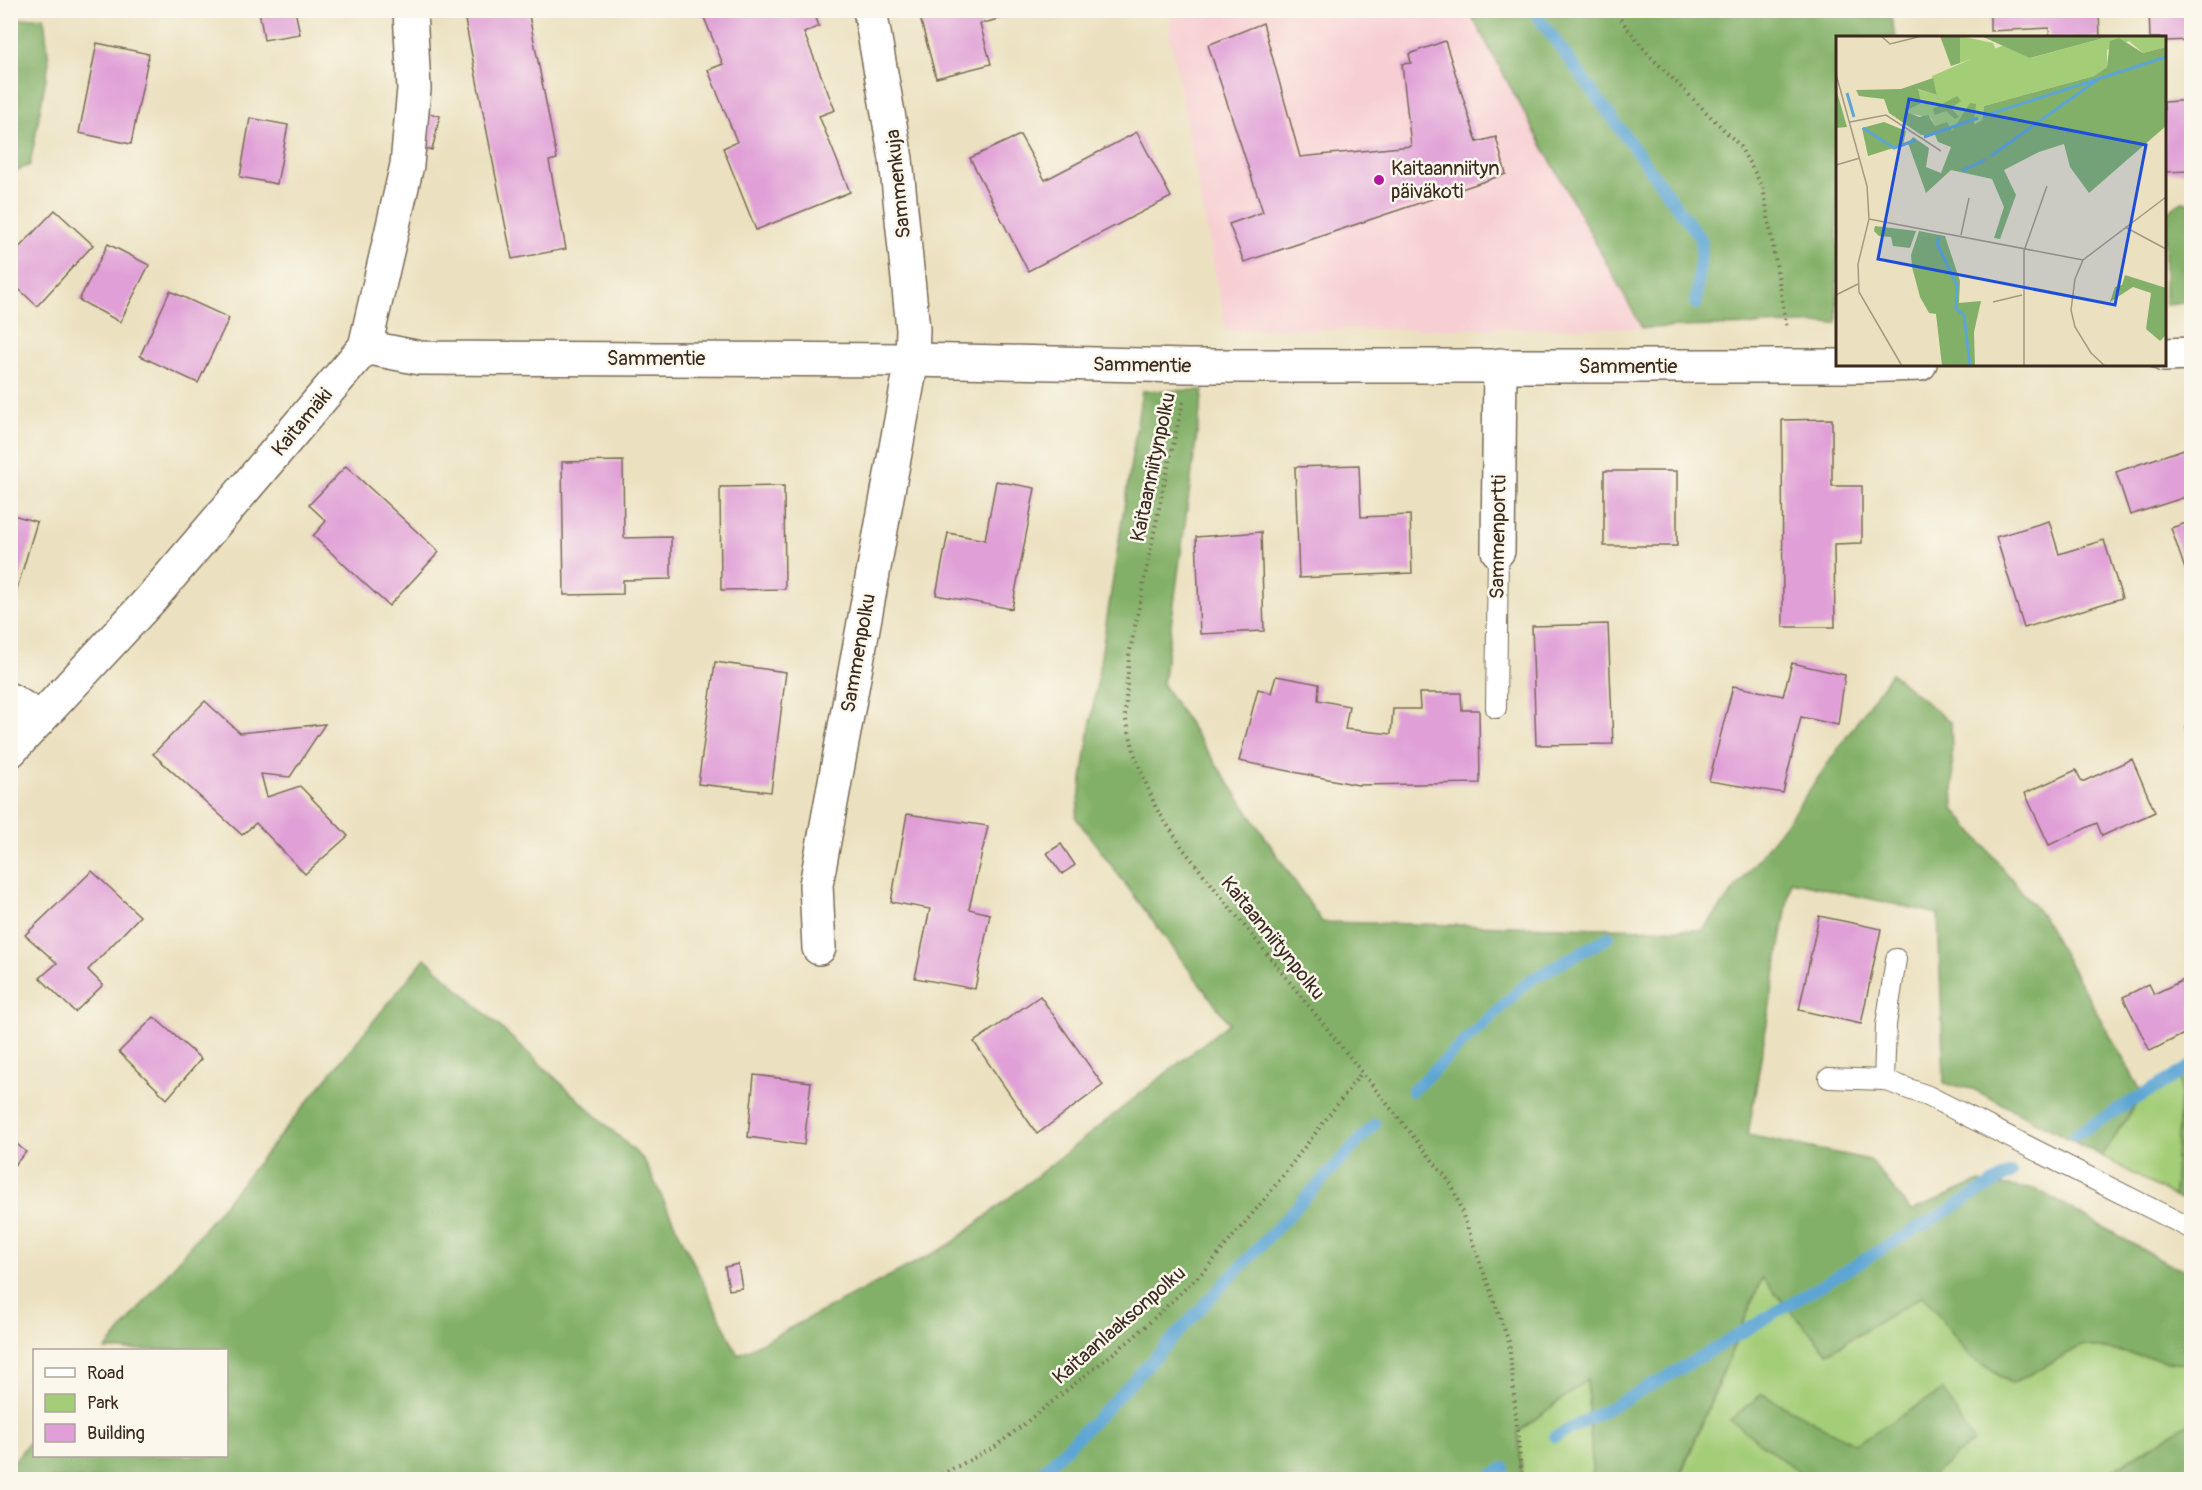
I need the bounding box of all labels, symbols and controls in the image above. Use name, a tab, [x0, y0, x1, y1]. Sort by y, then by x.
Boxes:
inset map	[1836, 36, 2166, 366]
street label: Sammenkuja	[880, 128, 916, 240]
place label: Kaitaanniityn päiväkoti	[1391, 156, 1500, 204]
marker: Kaitaanniityn päiväkoti	[1372, 173, 1386, 187]
street label: Sammentie	[607, 346, 705, 371]
street label: Sammentie	[1093, 352, 1192, 378]
street label: Sammentie	[1579, 354, 1677, 379]
street label: Kaitamäki	[266, 383, 338, 461]
street label: Kaitaanniitynpolku	[1125, 390, 1181, 544]
street label: Sammenportti	[1484, 475, 1512, 599]
street label: Sammenpolku	[835, 591, 881, 715]
street label: Kaitaanniitynpolku	[1215, 871, 1331, 1005]
street label: Kaitaanlaaksonpolku	[1047, 1260, 1191, 1390]
legend	[33, 1349, 228, 1457]
text: Road	[87, 1362, 124, 1385]
text: Park	[87, 1392, 119, 1415]
text: Building	[87, 1422, 145, 1445]

